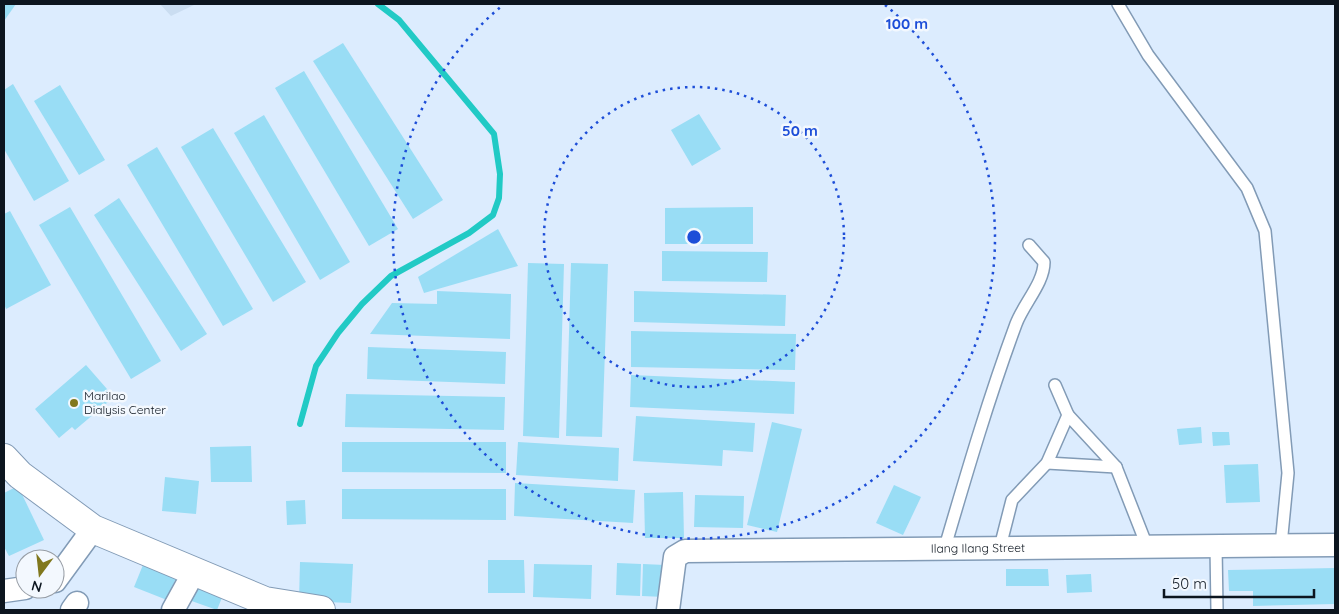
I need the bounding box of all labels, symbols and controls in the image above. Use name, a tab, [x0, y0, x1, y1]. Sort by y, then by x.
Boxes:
text: 100 m	[886, 14, 928, 33]
text: 50 m	[782, 121, 818, 140]
centre of rings	[685, 228, 703, 246]
place label: Marilao Dialysis Center	[84, 388, 166, 417]
marker: Marilao Dialysis Center	[68, 397, 80, 409]
street label: Ilang Ilang Street	[931, 540, 1025, 556]
north arrow	[15, 549, 65, 599]
scale bar	[1164, 566, 1314, 598]
text: 50 m	[1172, 574, 1207, 593]
text: N	[29, 577, 44, 597]

